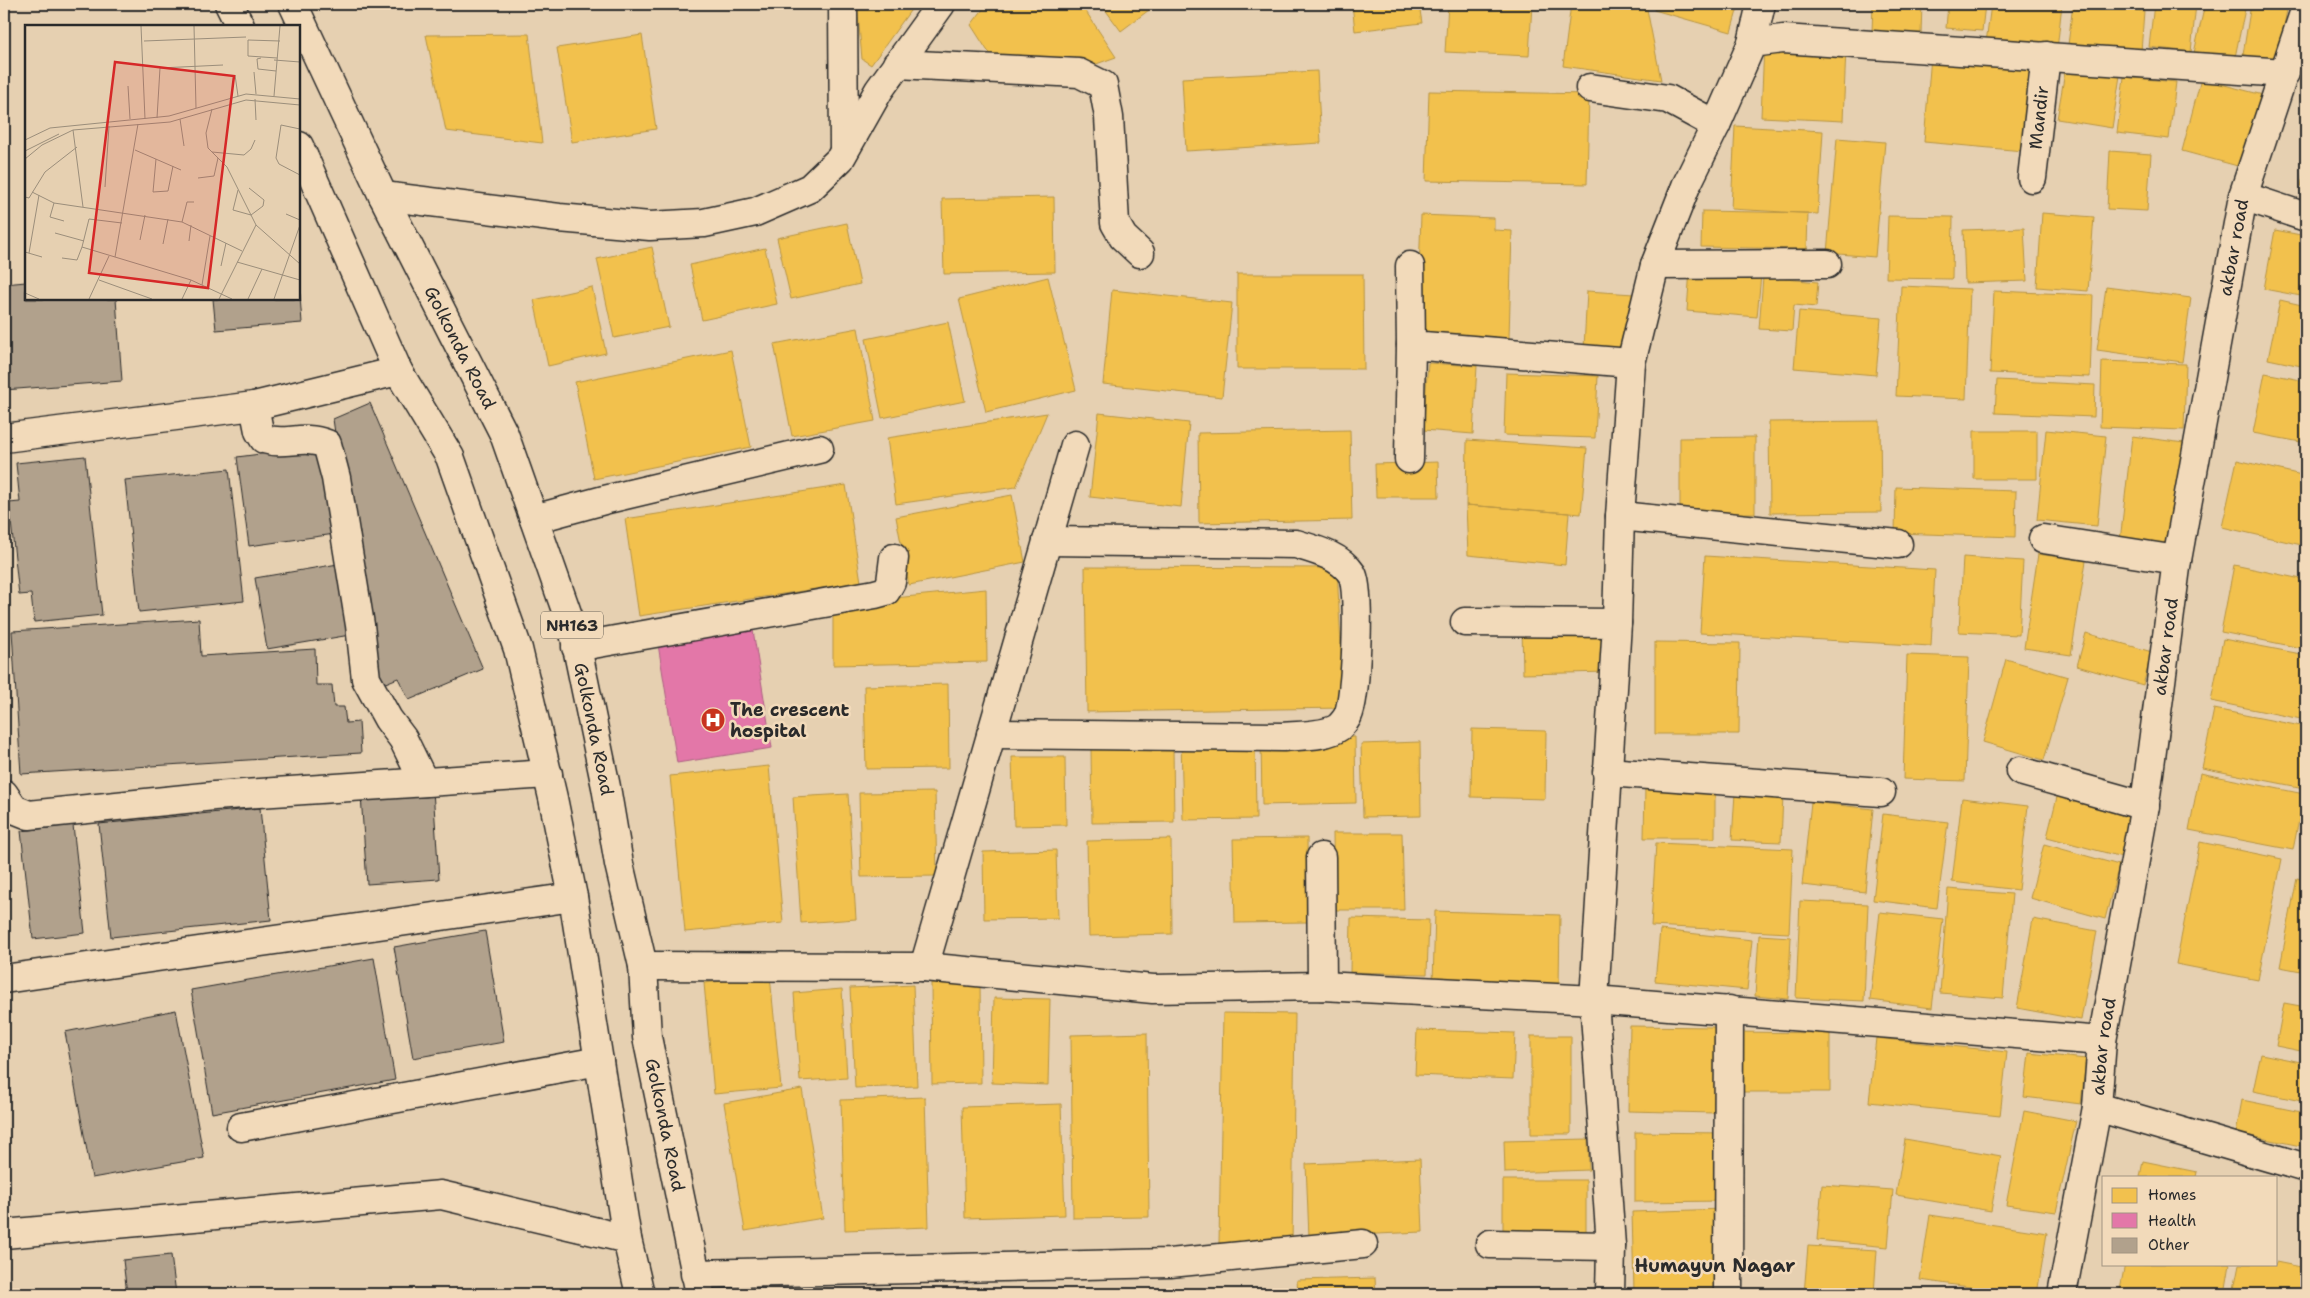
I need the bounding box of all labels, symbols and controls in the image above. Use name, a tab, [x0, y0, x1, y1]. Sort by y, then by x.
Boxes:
inset map	[25, 25, 300, 300]
street label: Mandir	[2023, 84, 2055, 151]
street label: akbar road	[2213, 197, 2254, 298]
street label: Golkonda Road	[419, 282, 501, 413]
street label: akbar road	[2147, 596, 2184, 697]
road number: NH163	[541, 612, 603, 638]
street label: Golkonda Road	[568, 660, 619, 797]
place label: The crescent hospital	[730, 698, 849, 743]
hospital icon: The crescent hospital	[700, 707, 726, 733]
street label: akbar road	[2086, 996, 2122, 1096]
street label: Golkonda Road	[640, 1056, 691, 1194]
legend	[2102, 1176, 2278, 1266]
text: Homes	[2148, 1185, 2196, 1205]
text: Health	[2148, 1211, 2196, 1231]
text: Other	[2148, 1235, 2190, 1255]
district label: Humayun Nagar	[1635, 1253, 1795, 1278]

